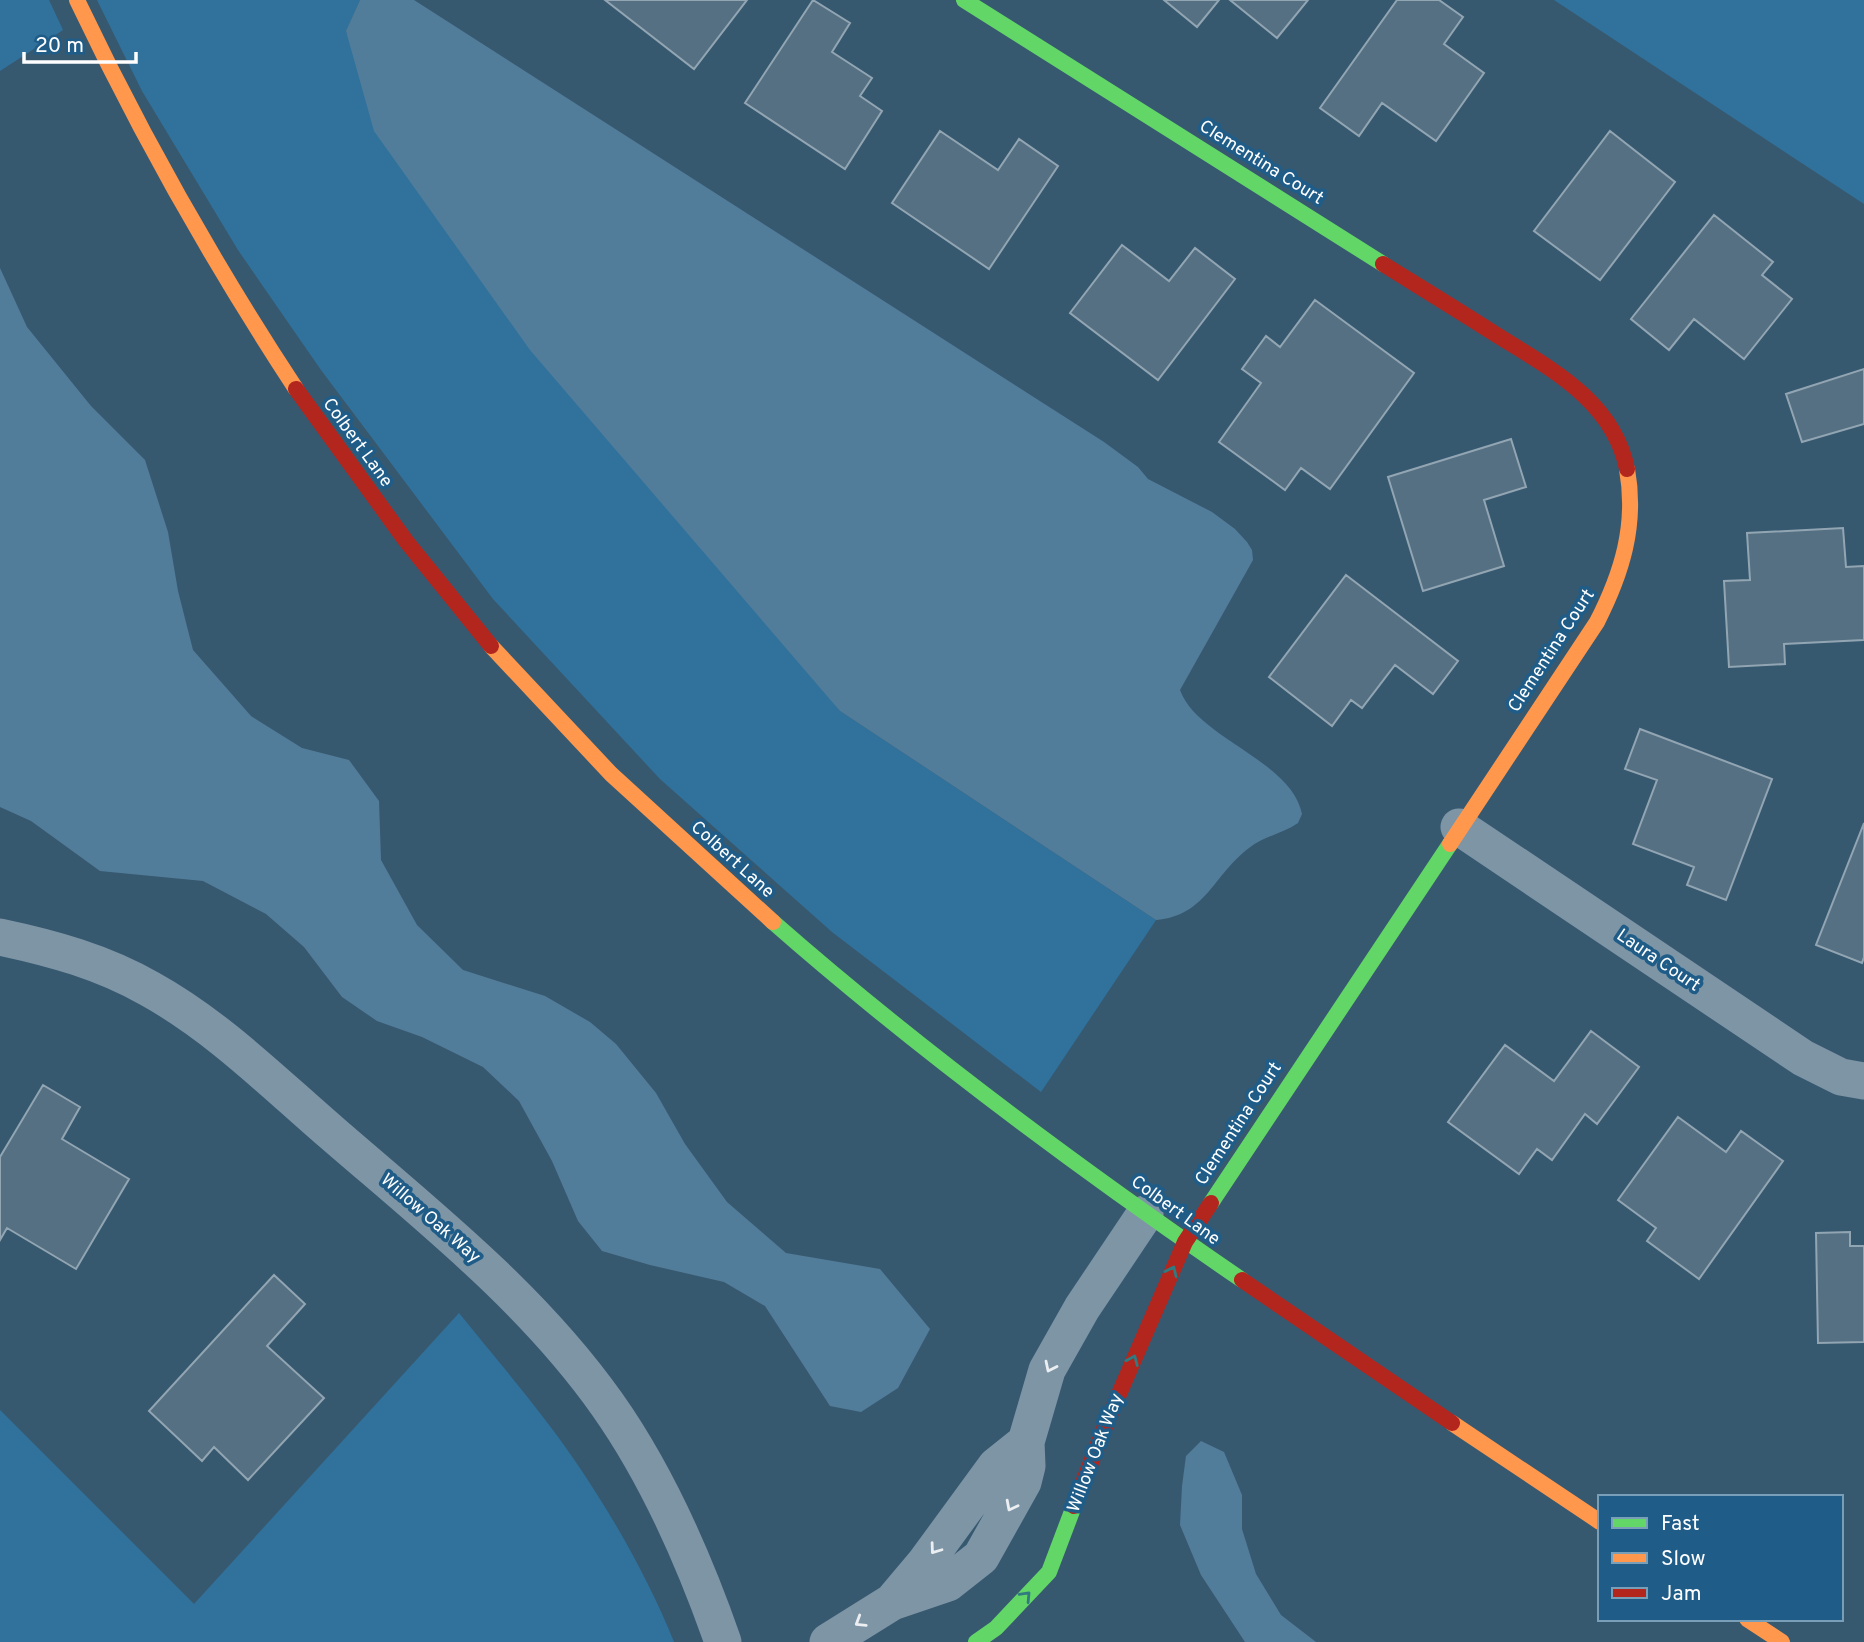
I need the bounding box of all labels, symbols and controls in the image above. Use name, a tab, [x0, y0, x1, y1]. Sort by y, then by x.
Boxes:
scale bar	[24, 21, 136, 65]
text: 20 m	[35, 33, 84, 60]
street label: Clementina Court	[1194, 115, 1328, 211]
street label: Colbert Lane	[317, 394, 397, 492]
street label: Clementina Court	[1504, 585, 1600, 717]
street label: Colbert Lane	[685, 816, 779, 904]
street label: Laura Court	[1612, 925, 1704, 997]
street label: Clementina Court	[1191, 1058, 1287, 1190]
street label: Willow Oak Way	[375, 1169, 485, 1269]
street label: Colbert Lane	[1126, 1171, 1224, 1251]
one-way arrow	[1163, 1265, 1177, 1278]
one-way arrow	[1125, 1355, 1139, 1367]
one-way arrow	[1044, 1360, 1058, 1372]
street label: Willow Oak Way	[1063, 1390, 1129, 1516]
legend	[1598, 1495, 1843, 1621]
one-way arrow	[1005, 1499, 1019, 1511]
text: Fast	[1661, 1511, 1700, 1538]
one-way arrow	[931, 1541, 943, 1554]
text: Slow	[1661, 1546, 1706, 1573]
text: Jam	[1661, 1581, 1702, 1608]
one-way arrow	[1017, 1591, 1030, 1604]
one-way arrow	[854, 1613, 867, 1626]

